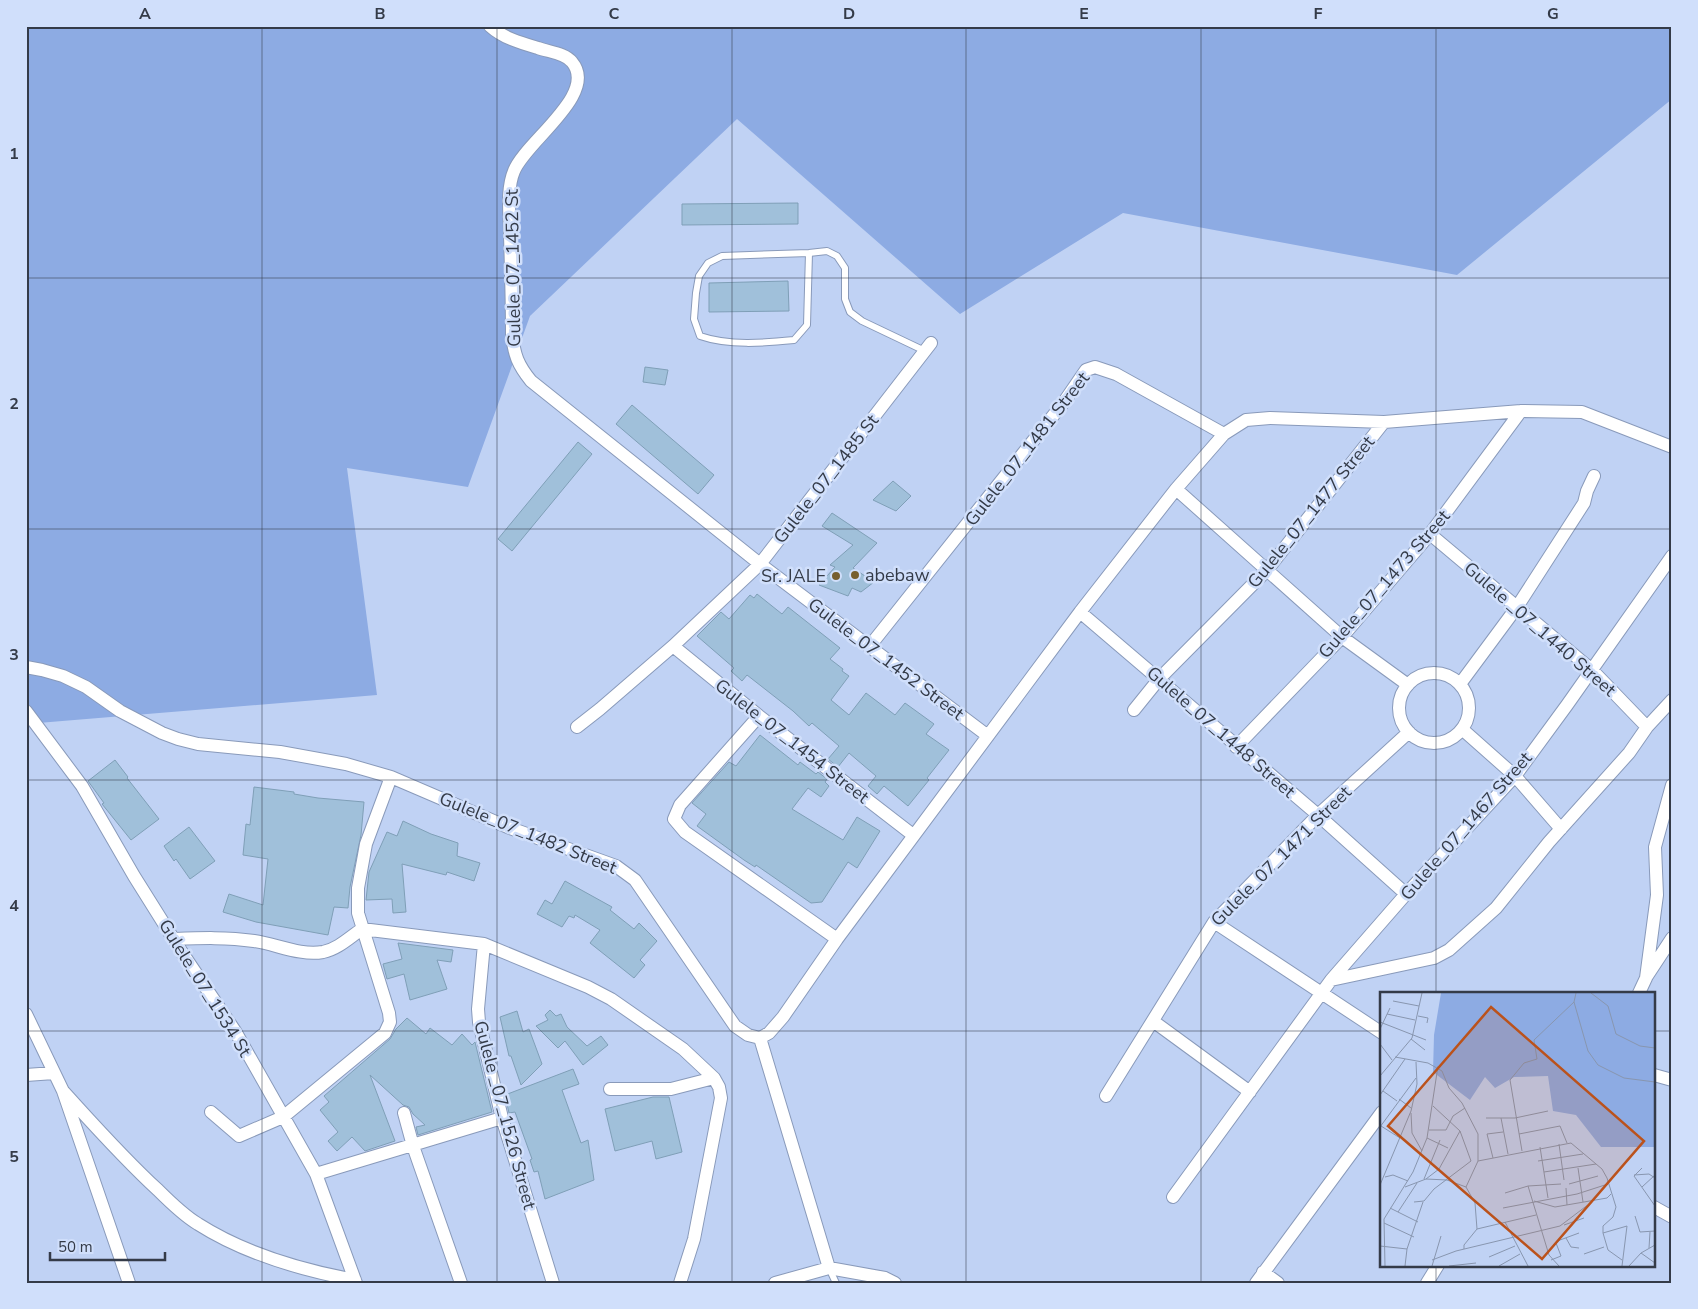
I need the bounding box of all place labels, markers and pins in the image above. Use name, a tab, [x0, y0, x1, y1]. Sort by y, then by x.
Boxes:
place label: abebaw	[865, 563, 930, 587]
place label: Sr. JALE	[761, 564, 826, 588]
marker: abebaw	[849, 569, 861, 581]
marker: Sr. JALE	[830, 570, 842, 582]

